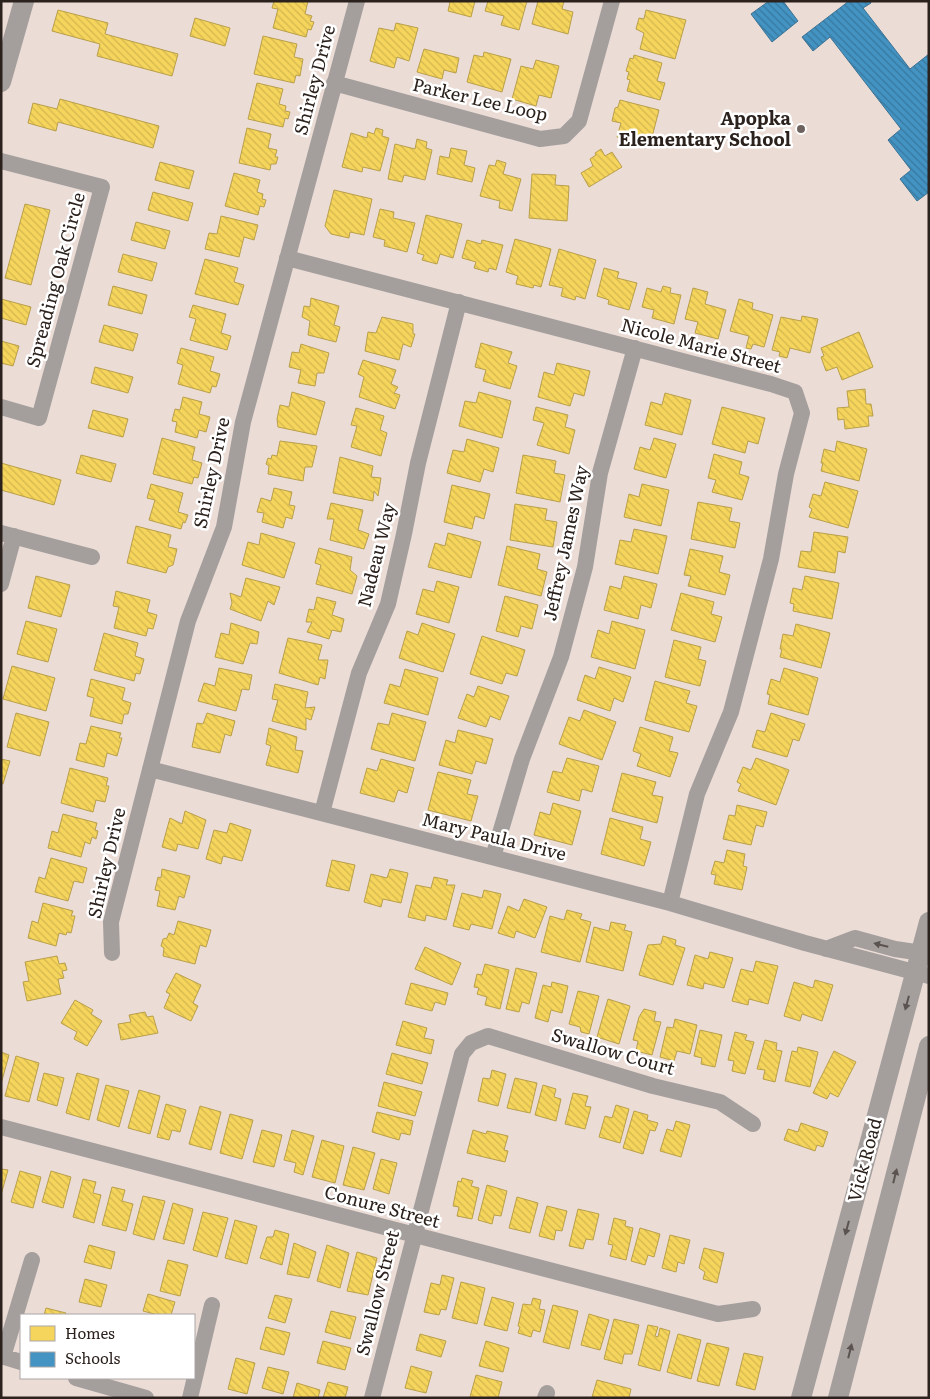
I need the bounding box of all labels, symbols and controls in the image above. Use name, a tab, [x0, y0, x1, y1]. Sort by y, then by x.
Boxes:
street label: Shirley Drive	[286, 22, 341, 138]
street label: Parker Lee Loop	[410, 70, 551, 127]
place label: Apopka Elementary School	[619, 104, 792, 152]
marker: Apopka Elementary School	[795, 123, 807, 135]
street label: Spreading Oak Circle	[18, 189, 91, 370]
street label: Nicole Marie Street	[618, 310, 785, 379]
street label: Shirley Drive	[186, 415, 235, 531]
street label: Jeffrey James Way	[535, 462, 594, 623]
street label: Nadeau Way	[350, 499, 402, 610]
street label: Shirley Drive	[80, 805, 131, 921]
street label: Mary Paula Drive	[419, 805, 569, 867]
one-way arrow	[874, 941, 889, 949]
one-way arrow	[903, 996, 911, 1011]
street label: Swallow Court	[549, 1020, 679, 1081]
street label: Vick Road	[839, 1115, 888, 1205]
one-way arrow	[891, 1169, 899, 1184]
street label: Conure Street	[322, 1177, 444, 1234]
one-way arrow	[843, 1220, 851, 1235]
street label: Swallow Street	[348, 1226, 405, 1358]
legend	[20, 1314, 195, 1379]
text: Homes	[65, 1321, 115, 1344]
one-way arrow	[846, 1343, 854, 1358]
text: Schools	[65, 1346, 121, 1369]

